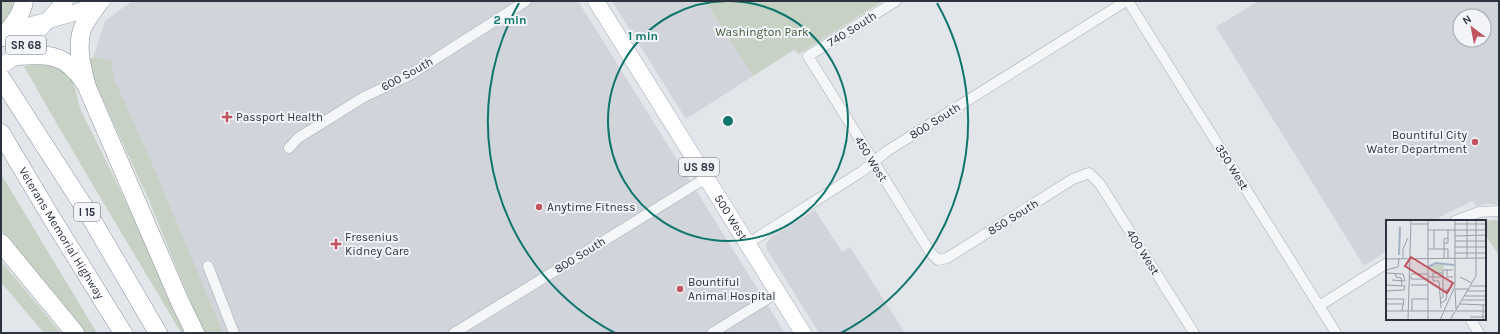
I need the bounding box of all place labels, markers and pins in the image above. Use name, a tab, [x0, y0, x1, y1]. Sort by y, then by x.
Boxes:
place label: Passport Health	[236, 110, 323, 124]
marker: Passport Health	[221, 111, 233, 123]
centre of rings	[721, 114, 735, 128]
place label: Bountiful City Water Department	[1366, 128, 1467, 156]
marker: Bountiful City Water Department	[1470, 137, 1480, 147]
place label: Anytime Fitness	[547, 200, 635, 214]
marker: Anytime Fitness	[534, 202, 544, 212]
place label: Fresenius Kidney Care	[345, 230, 409, 258]
marker: Fresenius Kidney Care	[330, 238, 342, 250]
place label: Bountiful Animal Hospital	[688, 275, 776, 303]
marker: Bountiful Animal Hospital	[675, 284, 685, 294]

